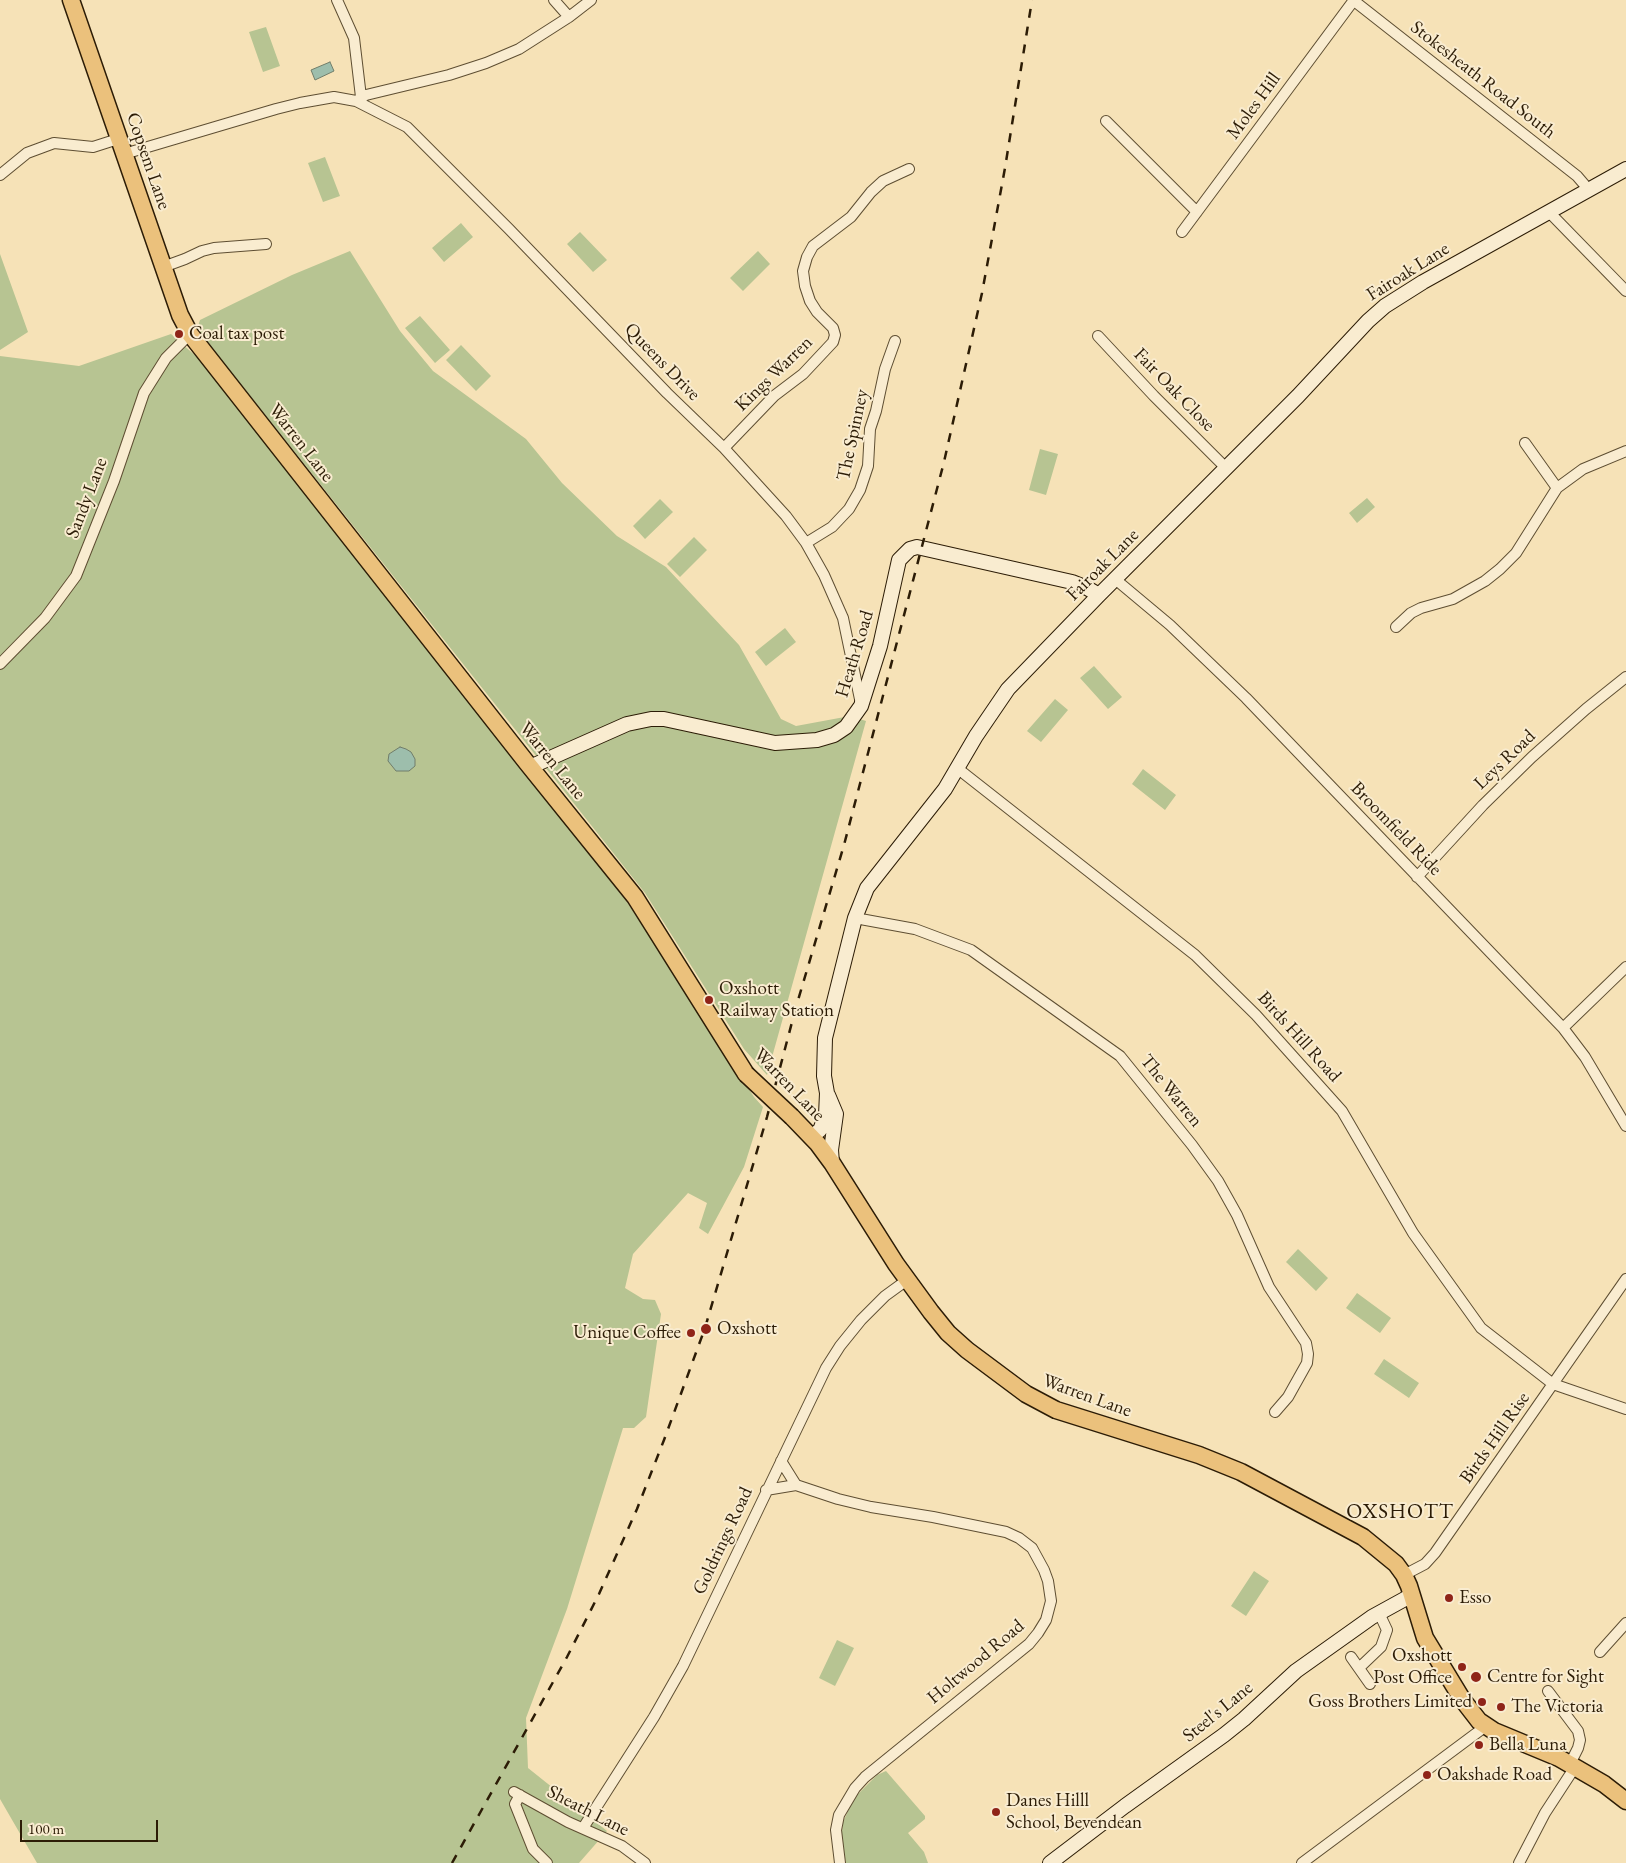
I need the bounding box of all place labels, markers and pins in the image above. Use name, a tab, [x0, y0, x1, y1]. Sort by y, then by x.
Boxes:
place label: Coal tax post	[189, 323, 284, 345]
marker: Coal tax post	[173, 328, 185, 340]
place label: Oxshott Railway Station	[719, 978, 834, 1022]
marker: Oxshott Railway Station	[703, 994, 715, 1006]
place label: Oxshott	[717, 1318, 777, 1340]
place label: Unique Coffee	[573, 1322, 681, 1344]
marker: Oxshott	[699, 1322, 713, 1336]
marker: Unique Coffee	[685, 1327, 697, 1339]
place label: Esso	[1459, 1587, 1491, 1609]
marker: Esso	[1443, 1592, 1455, 1604]
place label: Oxshott Post Office	[1373, 1645, 1452, 1689]
marker: Oxshott Post Office	[1456, 1661, 1468, 1673]
place label: Centre for Sight	[1487, 1666, 1604, 1688]
marker: Centre for Sight	[1469, 1670, 1483, 1684]
place label: Goss Brothers Limited	[1308, 1691, 1472, 1713]
marker: Goss Brothers Limited	[1476, 1696, 1488, 1708]
place label: The Victoria	[1511, 1696, 1603, 1718]
marker: The Victoria	[1495, 1701, 1507, 1713]
place label: Bella Luna	[1489, 1734, 1567, 1756]
marker: Bella Luna	[1473, 1739, 1485, 1751]
place label: Oakshade Road	[1437, 1764, 1552, 1786]
marker: Oakshade Road	[1421, 1769, 1433, 1781]
place label: Danes Hilll School, Bevendean	[1006, 1790, 1142, 1834]
marker: Danes Hilll School, Bevendean	[990, 1806, 1002, 1818]

